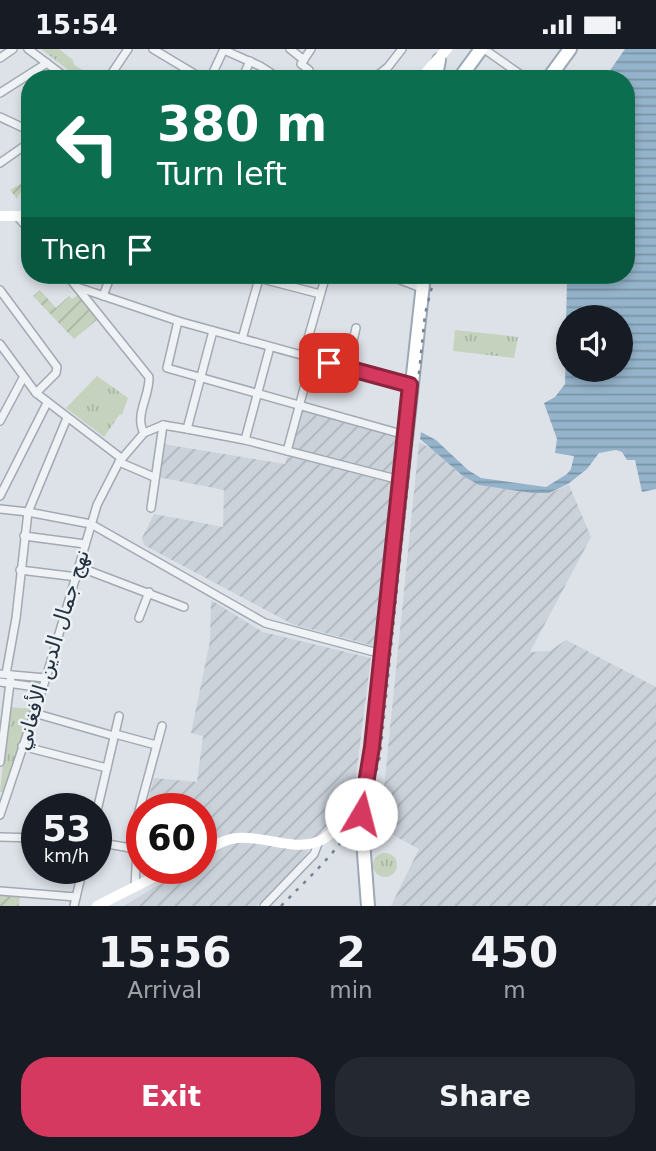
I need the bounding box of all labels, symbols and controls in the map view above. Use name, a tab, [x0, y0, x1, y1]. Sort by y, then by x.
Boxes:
text: 15:54	[35, 10, 118, 40]
text: 380 m	[157, 96, 327, 153]
icon: left	[42, 98, 133, 189]
text: Turn left	[157, 155, 287, 193]
icon: arrive	[121, 231, 159, 269]
text: Then	[42, 235, 107, 265]
map controls	[556, 305, 633, 382]
button: sound	[556, 305, 633, 382]
pin	[299, 333, 359, 393]
icon: arrive	[310, 344, 348, 382]
street label: نهج جمال الدين الأفغاني	[9, 546, 94, 753]
position arrow	[324, 777, 398, 851]
speed limit sign: 60	[126, 793, 217, 884]
text: 53	[42, 809, 91, 849]
text: km/h	[44, 845, 89, 866]
text: 15:56	[98, 928, 232, 977]
text: 2	[336, 928, 366, 977]
text: 450	[471, 928, 558, 977]
text: Arrival	[127, 977, 202, 1003]
text: min	[329, 977, 373, 1003]
text: m	[503, 977, 526, 1003]
button: Exit	[21, 1057, 321, 1137]
button: Share	[335, 1057, 635, 1137]

